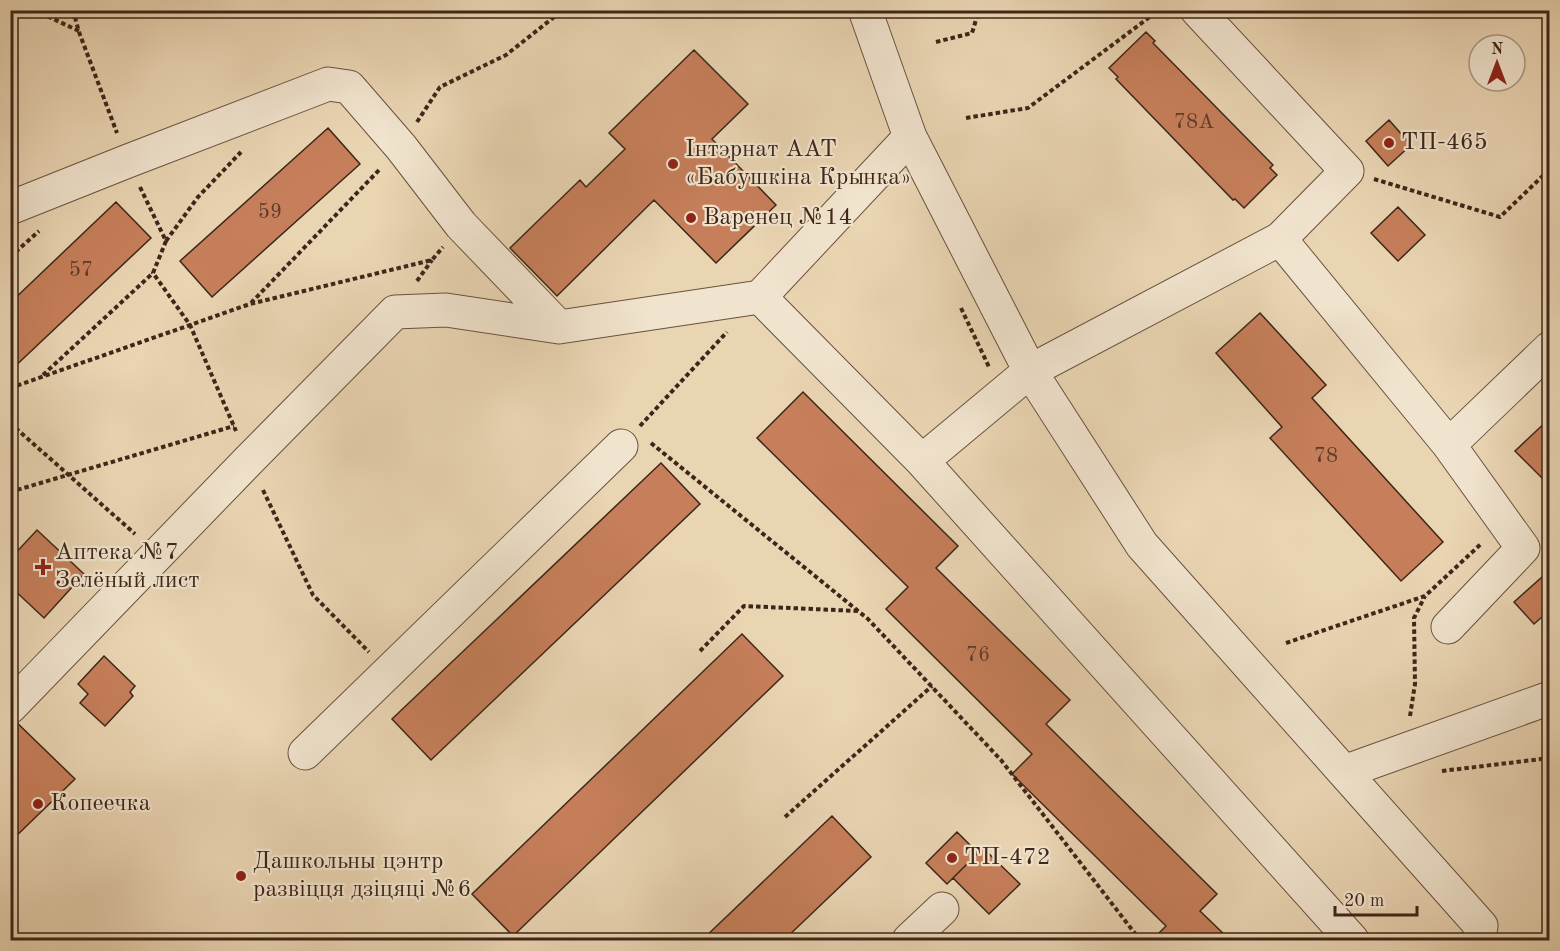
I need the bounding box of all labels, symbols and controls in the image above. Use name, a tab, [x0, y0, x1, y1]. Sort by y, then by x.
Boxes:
north arrow	[1467, 33, 1527, 93]
text: N	[1491, 42, 1504, 58]
house number: 78А	[1174, 112, 1214, 133]
place label: ТП-465	[1401, 131, 1488, 155]
marker: ТП-465	[1382, 136, 1396, 150]
place label: Інтэрнат ААТ «Бабушкіна Крынка»	[685, 138, 912, 190]
marker: Інтэрнат ААТ «Бабушкіна Крынка»	[666, 157, 680, 171]
house number: 59	[258, 202, 282, 223]
place label: Варенец №14	[703, 206, 852, 230]
marker: Варенец №14	[684, 211, 698, 225]
house number: 57	[69, 260, 93, 281]
house number: 78	[1314, 446, 1338, 467]
place label: Аптека №7 Зелёный лист	[55, 541, 200, 593]
marker: Аптека №7 Зелёный лист	[36, 560, 50, 574]
house number: 76	[966, 645, 990, 666]
place label: Копеечка	[50, 792, 151, 816]
marker: Копеечка	[31, 797, 45, 811]
place label: ТП-472	[964, 846, 1051, 870]
place label: Дашкольны цэнтр развіцця дзіцяці №6	[253, 850, 471, 902]
marker: ТП-472	[945, 851, 959, 865]
marker: Дашкольны цэнтр развіцця дзіцяці №6	[234, 869, 248, 883]
scale bar	[1335, 879, 1418, 917]
text: 20 m	[1344, 892, 1384, 910]

